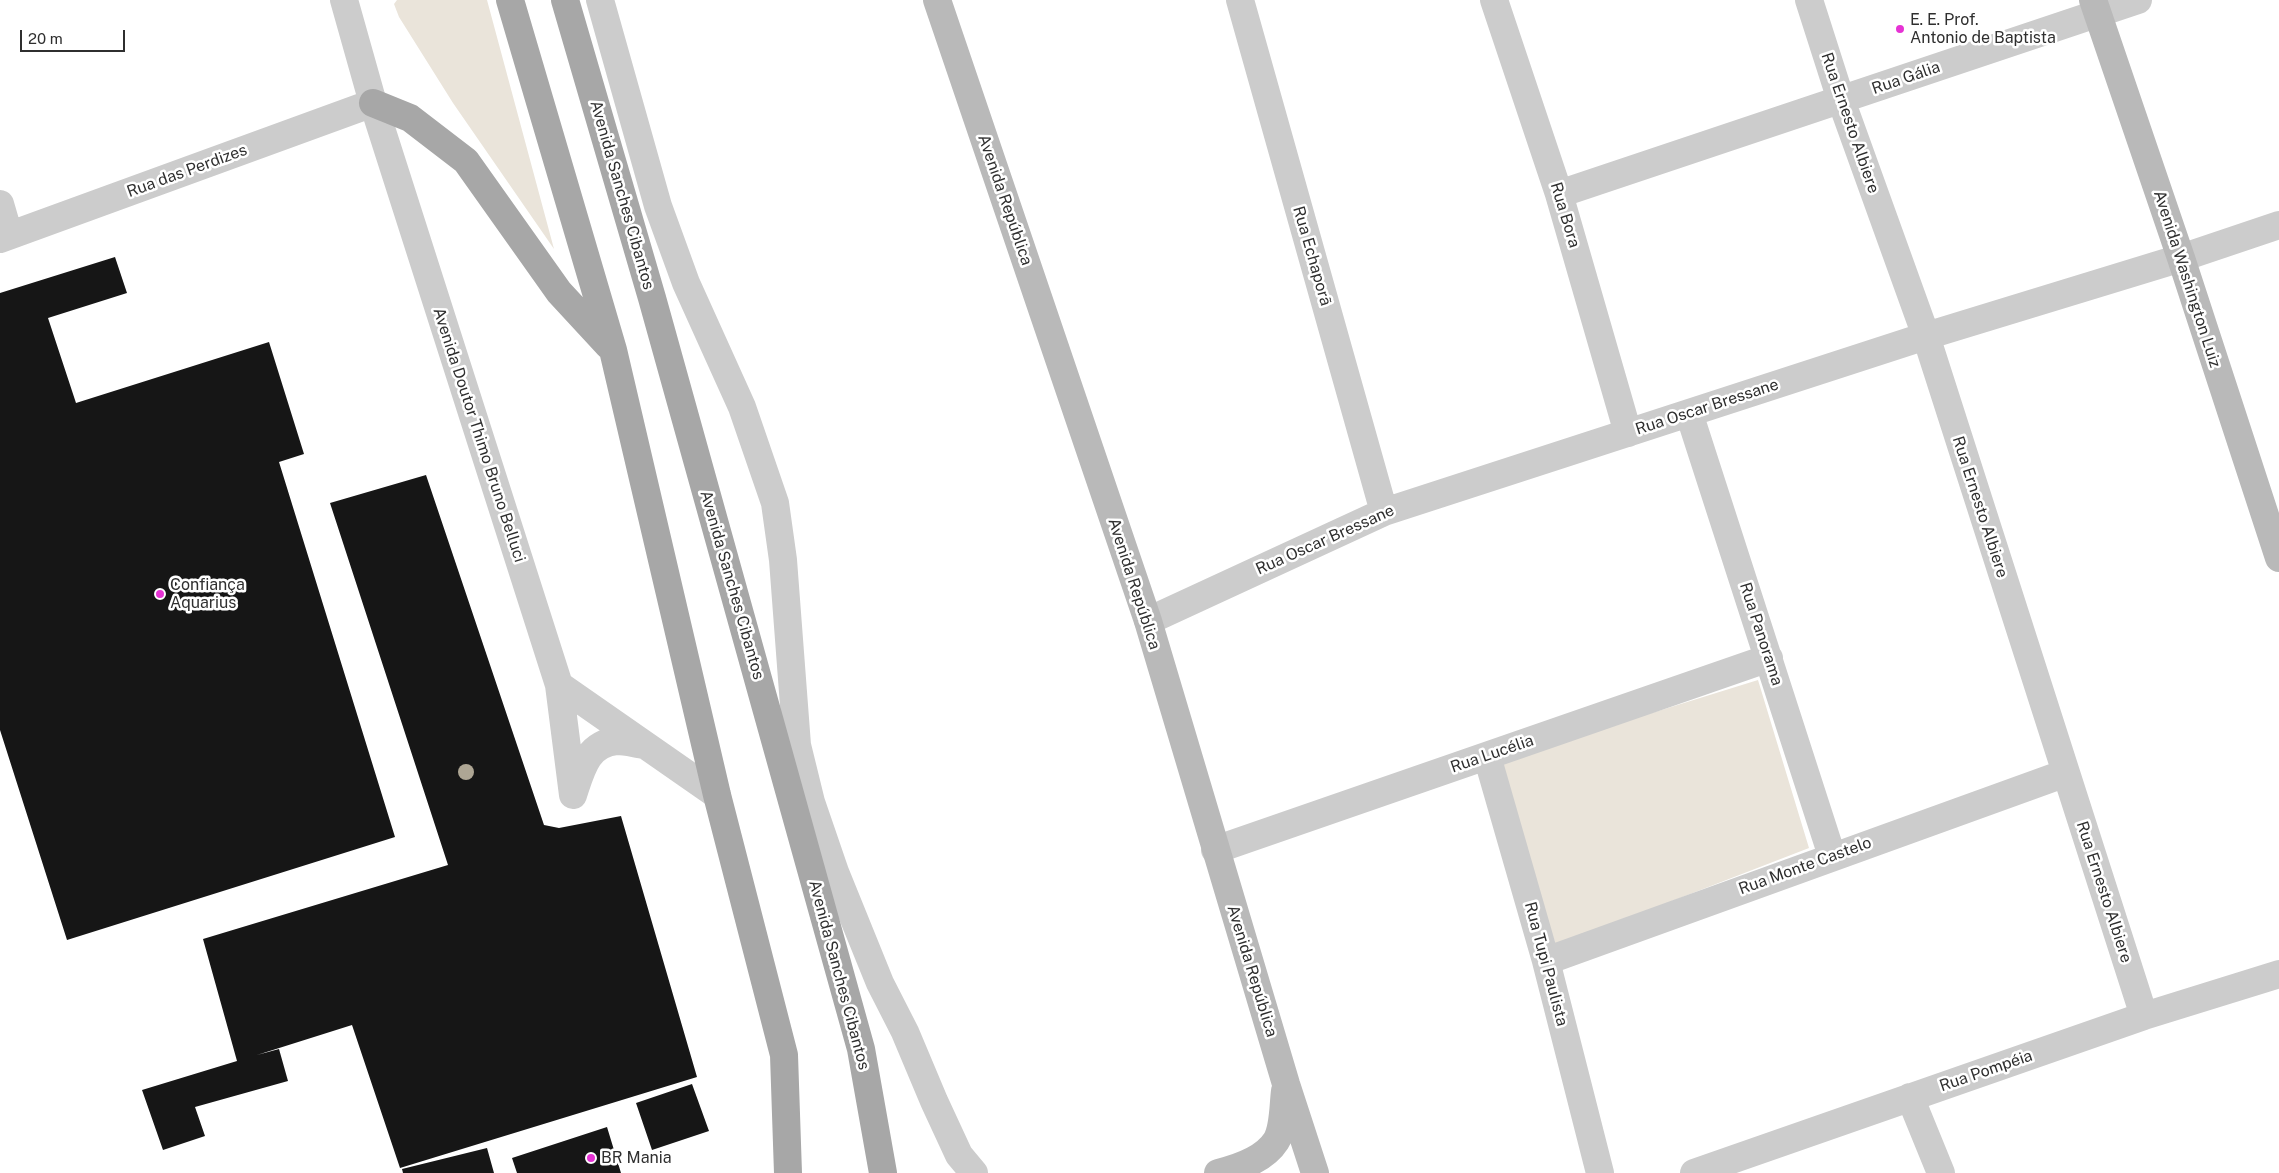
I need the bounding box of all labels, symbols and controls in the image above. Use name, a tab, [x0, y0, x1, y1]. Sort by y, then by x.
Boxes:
place label: E. E. Prof. Antonio de Baptista	[1910, 10, 2056, 48]
scale bar	[22, 20, 128, 52]
marker: E. E. Prof. Antonio de Baptista	[1894, 23, 1906, 35]
text: 20 m	[28, 30, 63, 47]
street label: Rua Ernesto Albiere	[1817, 50, 1883, 196]
street label: Rua Gália	[1869, 57, 1943, 99]
street label: Avenida Sanches Cibantos	[586, 98, 658, 292]
street label: Avenida República	[974, 132, 1036, 268]
street label: Rua das Perdizes	[124, 140, 250, 202]
street label: Rua Bora	[1546, 180, 1584, 250]
street label: Avenida Washington Luiz	[2149, 188, 2225, 370]
street label: Rua Echaporã	[1289, 204, 1335, 308]
street label: Avenida Doutor Thimo Bruno Belluci	[429, 305, 529, 565]
street label: Rua Oscar Bressane	[1633, 375, 1781, 439]
street label: Rua Ernesto Albiere	[1948, 434, 2012, 580]
street label: Avenida Sanches Cibantos	[696, 488, 768, 682]
street label: Rua Oscar Bressane	[1253, 501, 1397, 579]
street label: Avenida República	[1104, 516, 1164, 652]
place label: Confiança Aquarius	[170, 575, 245, 613]
street label: Rua Panorama	[1735, 580, 1787, 688]
marker: Confiança Aquarius	[154, 588, 166, 600]
street label: Rua Lucélia	[1448, 731, 1536, 777]
street label: Rua Ernesto Albiere	[2072, 819, 2136, 965]
street label: Rua Monte Castelo	[1736, 833, 1874, 899]
street label: Avenida Sanches Cibantos	[804, 878, 874, 1072]
street label: Rua Tupi Paulista	[1520, 900, 1572, 1028]
street label: Avenida República	[1223, 903, 1281, 1039]
street label: Rua Pompéia	[1937, 1046, 2035, 1096]
place label: BR Mania	[601, 1148, 672, 1168]
marker: BR Mania	[585, 1152, 597, 1164]

